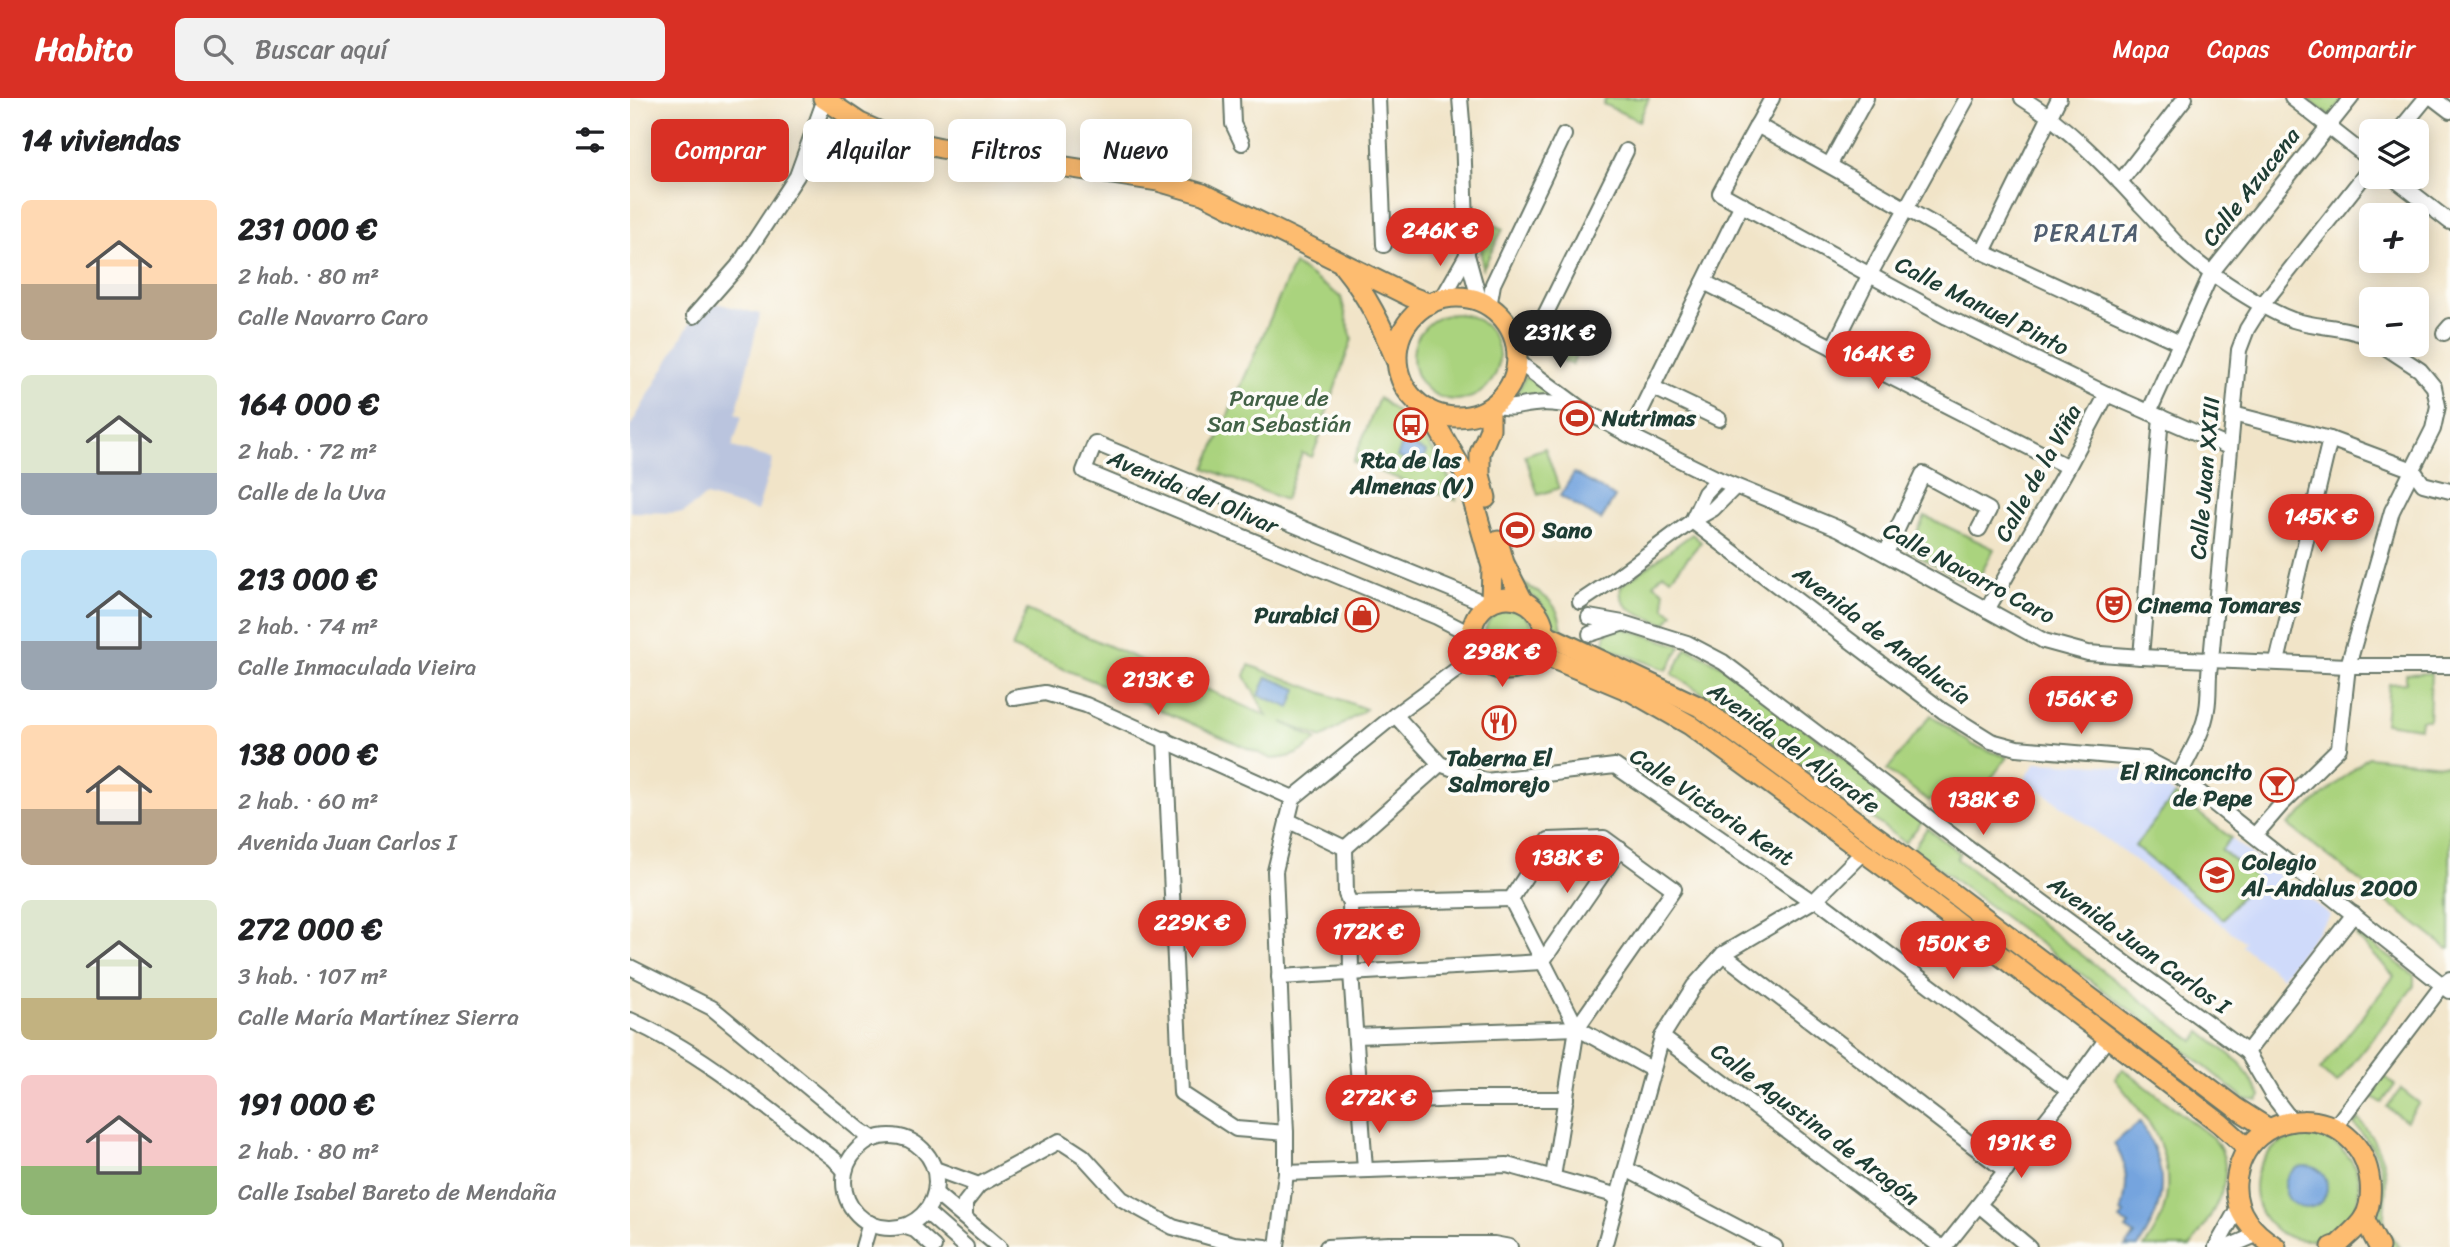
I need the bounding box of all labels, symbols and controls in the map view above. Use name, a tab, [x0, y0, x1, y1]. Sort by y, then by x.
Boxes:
search box	[175, 18, 665, 81]
text: Habito	[35, 20, 133, 78]
text: Buscar aquí	[255, 26, 388, 72]
text: Mapa	[2113, 28, 2169, 70]
text: Capas	[2207, 28, 2270, 70]
text: Compartir	[2308, 28, 2415, 70]
icon: search	[199, 30, 237, 68]
text: 14 viviendas	[21, 113, 180, 167]
street label: Calle Azucena	[2191, 118, 2311, 256]
chip: Comprar	[651, 119, 789, 182]
chip: Alquilar	[803, 119, 934, 182]
chip: Filtros	[948, 119, 1066, 182]
chip: Nuevo	[1080, 119, 1192, 182]
map controls	[2359, 119, 2429, 357]
button: layers	[2359, 119, 2429, 189]
icon: filters	[571, 121, 609, 159]
text: 231 000 €	[238, 202, 377, 256]
button: +	[2359, 203, 2429, 273]
pin: 246K €	[1383, 208, 1497, 268]
text: 246K €	[1402, 210, 1478, 251]
district label: PERALTA	[2034, 212, 2140, 254]
icon: home	[77, 228, 161, 312]
street label: Calle Manuel Pinto	[1888, 244, 2077, 368]
text: 2 hab. · 80 m²	[238, 256, 379, 297]
button: −	[2359, 287, 2429, 357]
text: Calle Navarro Caro	[238, 297, 428, 338]
pin: 231K €	[1503, 310, 1617, 370]
text: 231K €	[1524, 312, 1596, 353]
pin: 164K €	[1821, 331, 1935, 391]
text: 164K €	[1842, 333, 1914, 374]
text: 164 000 €	[238, 377, 379, 431]
park label: Parque de San Sebastián	[1207, 378, 1351, 445]
street label: Calle Juan XXIII	[2177, 395, 2233, 561]
street label: Calle de la Viña	[1983, 396, 2093, 550]
place label: Nutrimas	[1601, 398, 1697, 439]
sports icon: Nutrimas	[1558, 399, 1596, 437]
icon: home	[77, 403, 161, 487]
bus stop icon: Rta de las Almenas (V)	[1392, 406, 1430, 444]
text: 2 hab. · 72 m²	[238, 431, 377, 472]
street label: Avenida del Olivar	[1100, 437, 1286, 547]
place label: Rta de las Almenas (V)	[1349, 440, 1474, 507]
text: Calle de la Uva	[238, 472, 386, 513]
pin: 145K €	[2264, 494, 2378, 554]
text: 145K €	[2284, 496, 2358, 537]
place label: Sano	[1541, 510, 1592, 551]
street label: Calle Navarro Caro	[1875, 510, 2063, 636]
sports icon: Sano	[1498, 511, 1536, 549]
text: 213 000 €	[238, 552, 377, 606]
street label: Avenida de Andalucía	[1783, 553, 1980, 716]
icon: home	[77, 578, 161, 662]
place label: Cinema Tomares	[2137, 585, 2301, 626]
theatre icon: Cinema Tomares	[2095, 586, 2133, 624]
place label: Purabici	[1254, 595, 1340, 636]
shop icon: Purabici	[1343, 596, 1381, 634]
text: 2 hab. · 74 m²	[238, 606, 378, 647]
pin: 298K €	[1445, 630, 1559, 689]
text: 298K €	[1464, 631, 1540, 672]
text: Calle Inmaculada Vieira	[238, 647, 476, 688]
pin: 213K €	[1101, 658, 1215, 717]
text: 213K €	[1122, 659, 1194, 700]
street label: Avenida del Aljarafe	[1698, 670, 1889, 825]
pin: 156K €	[2024, 676, 2138, 736]
text: 156K €	[2045, 678, 2117, 719]
restaurant icon: Taberna El Salmorejo	[1480, 704, 1518, 742]
text: 138 000 €	[238, 727, 378, 781]
street label: Calle Victoria Kent	[1621, 736, 1803, 878]
place label: Taberna El Salmorejo	[1446, 738, 1553, 805]
place label: El Rinconcito de Pepe	[2120, 752, 2253, 819]
icon: home	[77, 753, 161, 837]
bar icon: El Rinconcito de Pepe	[2258, 766, 2296, 804]
pin: 138K €	[1926, 778, 2040, 837]
text: 138K €	[1947, 779, 2019, 820]
text: 2 hab. · 60 m²	[238, 781, 378, 822]
text: Avenida Juan Carlos I	[238, 822, 456, 863]
pin: 138K €	[1510, 836, 1624, 895]
text: 138K €	[1531, 837, 1603, 878]
place label: Colegio Al-Andalus 2000	[2241, 842, 2418, 909]
school or university icon: Colegio Al-Andalus 2000	[2198, 856, 2236, 894]
street label: Avenida Juan Carlos I	[2038, 864, 2241, 1027]
pin: 229K €	[1135, 900, 1249, 960]
text: 272 000 €	[238, 902, 382, 956]
text: 229K €	[1154, 902, 1230, 943]
pin: 172K €	[1311, 910, 1425, 969]
text: 172K €	[1332, 911, 1404, 952]
pin: 150K €	[1896, 922, 2010, 981]
text: 150K €	[1916, 923, 1990, 964]
icon: home	[77, 928, 161, 1012]
text: 3 hab. · 107 m²	[238, 956, 388, 997]
text: Calle María Martínez Sierra	[238, 997, 519, 1038]
street label: Calle Agustina de Aragón	[1701, 1031, 1929, 1217]
pin: 272K €	[1322, 1076, 1436, 1135]
text: 191 000 €	[238, 1077, 375, 1131]
text: 272K €	[1342, 1077, 1416, 1118]
icon: home	[77, 1103, 161, 1187]
pin: 191K €	[1964, 1121, 2078, 1180]
text: 191K €	[1986, 1122, 2056, 1163]
text: 2 hab. · 80 m²	[238, 1131, 379, 1172]
text: Calle Isabel Bareto de Mendaña	[238, 1172, 556, 1213]

